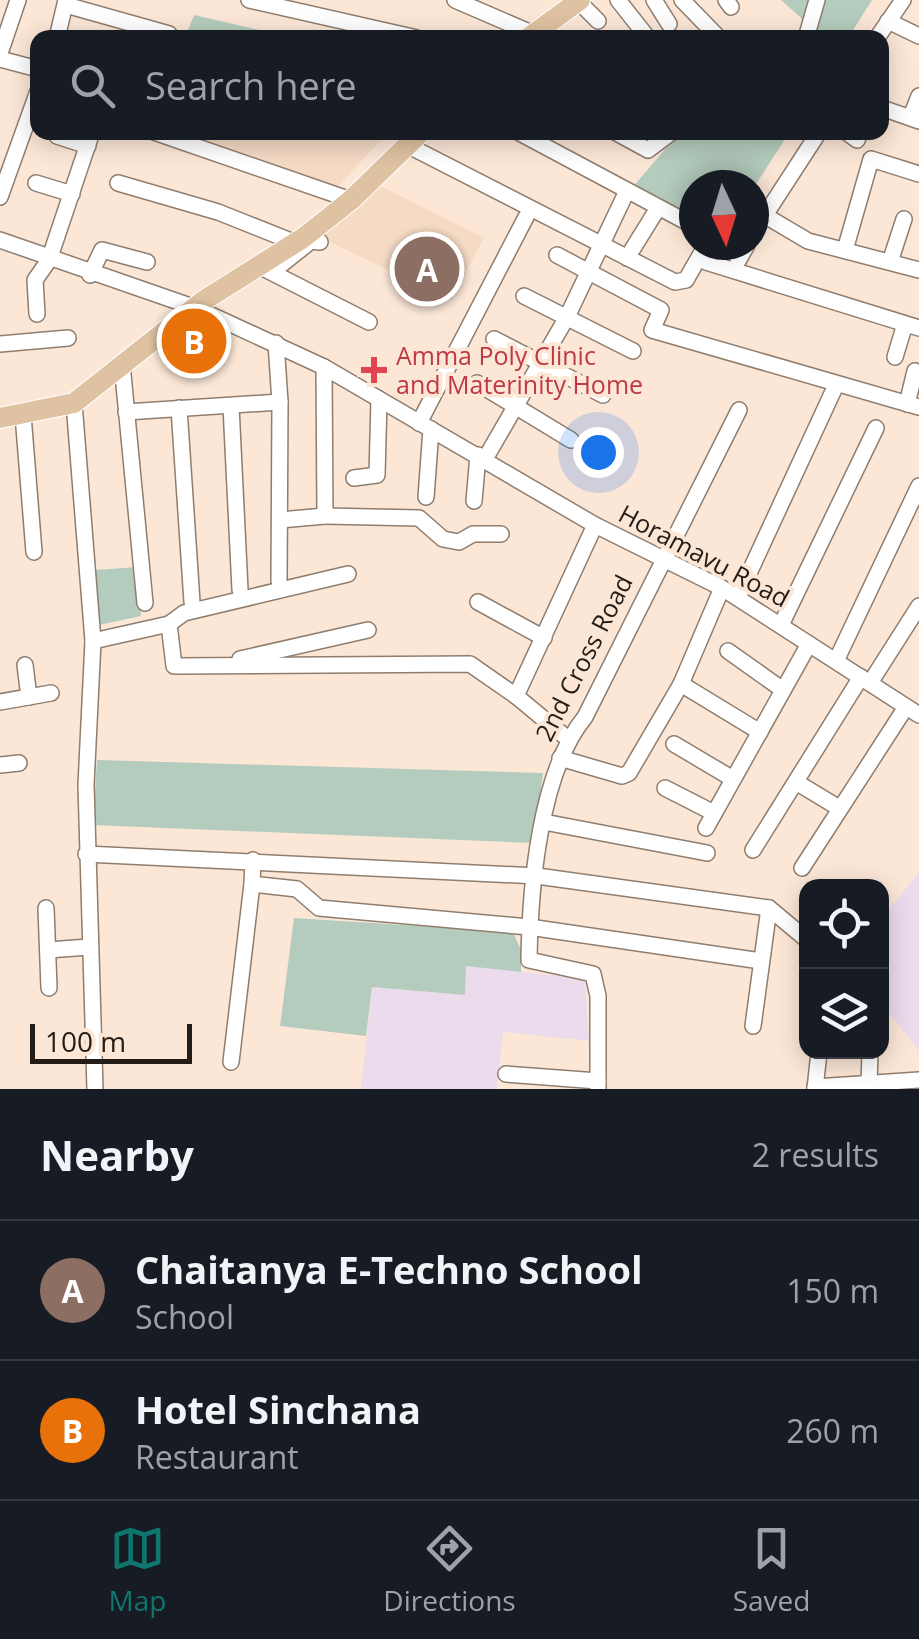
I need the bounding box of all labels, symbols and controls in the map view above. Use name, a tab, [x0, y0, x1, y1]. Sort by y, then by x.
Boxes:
search box	[30, 30, 889, 140]
icon: search	[65, 58, 120, 113]
text: Search here	[145, 59, 357, 111]
north arrow	[679, 170, 769, 260]
pin: A	[394, 232, 460, 306]
pin: B	[162, 304, 226, 378]
place label: Amma Poly Clinic and Materinity Home	[396, 338, 643, 401]
marker: Amma Poly Clinic and Materinity Home	[361, 357, 387, 383]
your location	[573, 427, 624, 478]
street label: Horamavu Road	[613, 496, 796, 614]
street label: 2nd Cross Road	[527, 569, 640, 747]
map controls	[799, 879, 889, 1059]
button: locate	[799, 879, 889, 969]
button: layers	[799, 969, 889, 1059]
scale bar	[30, 1019, 192, 1064]
text: 100 m	[45, 1022, 126, 1060]
text: Nearby	[40, 1126, 194, 1183]
text: 2 results	[752, 1133, 879, 1176]
text: Chaitanya E-Techno School	[135, 1243, 643, 1295]
text: A	[61, 1269, 84, 1312]
text: 150 m	[786, 1269, 879, 1312]
text: School	[135, 1295, 234, 1338]
text: Hotel Sinchana	[135, 1383, 421, 1435]
text: B	[62, 1409, 83, 1452]
text: 260 m	[786, 1409, 879, 1452]
text: Restaurant	[135, 1435, 299, 1478]
tab: Map	[108, 1521, 166, 1619]
tab: Directions	[383, 1521, 516, 1619]
tab: Saved	[733, 1521, 810, 1619]

